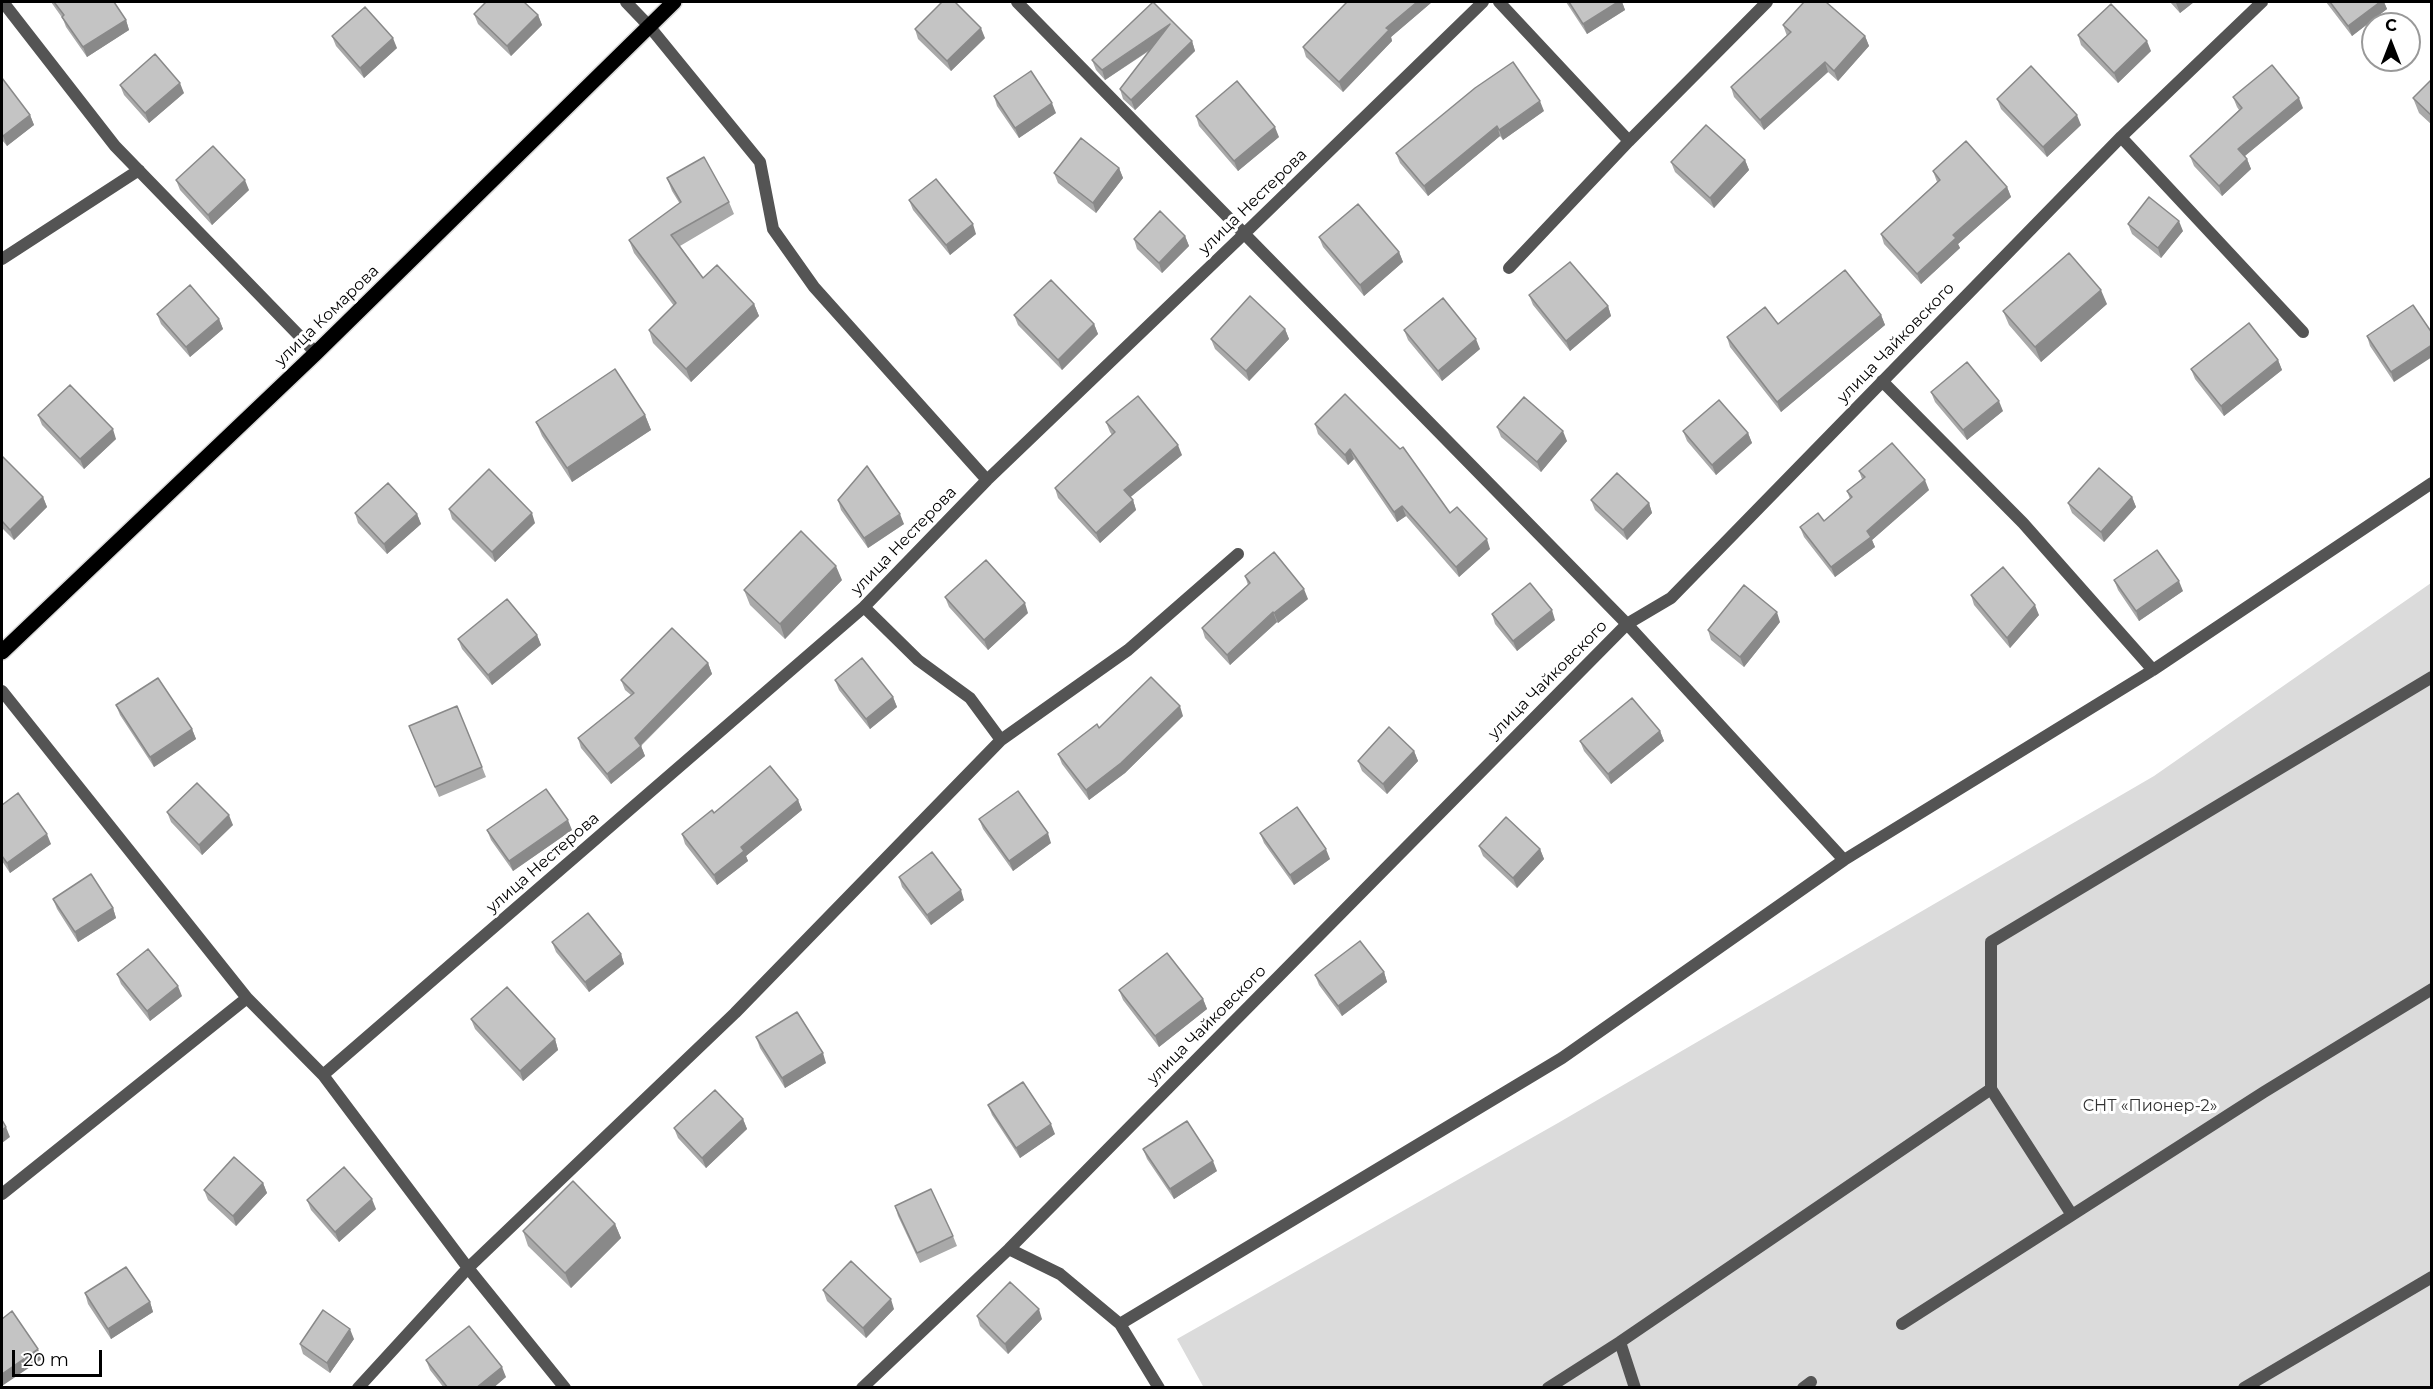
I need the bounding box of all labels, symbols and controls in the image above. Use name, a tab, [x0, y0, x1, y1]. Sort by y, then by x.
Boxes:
north arrow	[2361, 12, 2421, 72]
text: С	[2385, 16, 2397, 35]
street label: улица Нестерова	[1195, 145, 1311, 259]
street label: улица Комарова	[271, 261, 383, 371]
street label: улица Чайковского	[1833, 279, 1959, 407]
street label: улица Нестерова	[847, 483, 961, 599]
street label: улица Чайковского	[1484, 616, 1612, 744]
street label: улица Нестерова	[483, 809, 603, 917]
street label: улица Чайковского	[1143, 961, 1271, 1089]
park label: СНТ «Пионер-2»	[2083, 1096, 2217, 1116]
scale bar	[15, 1338, 105, 1376]
text: 20 m	[23, 1349, 69, 1371]

